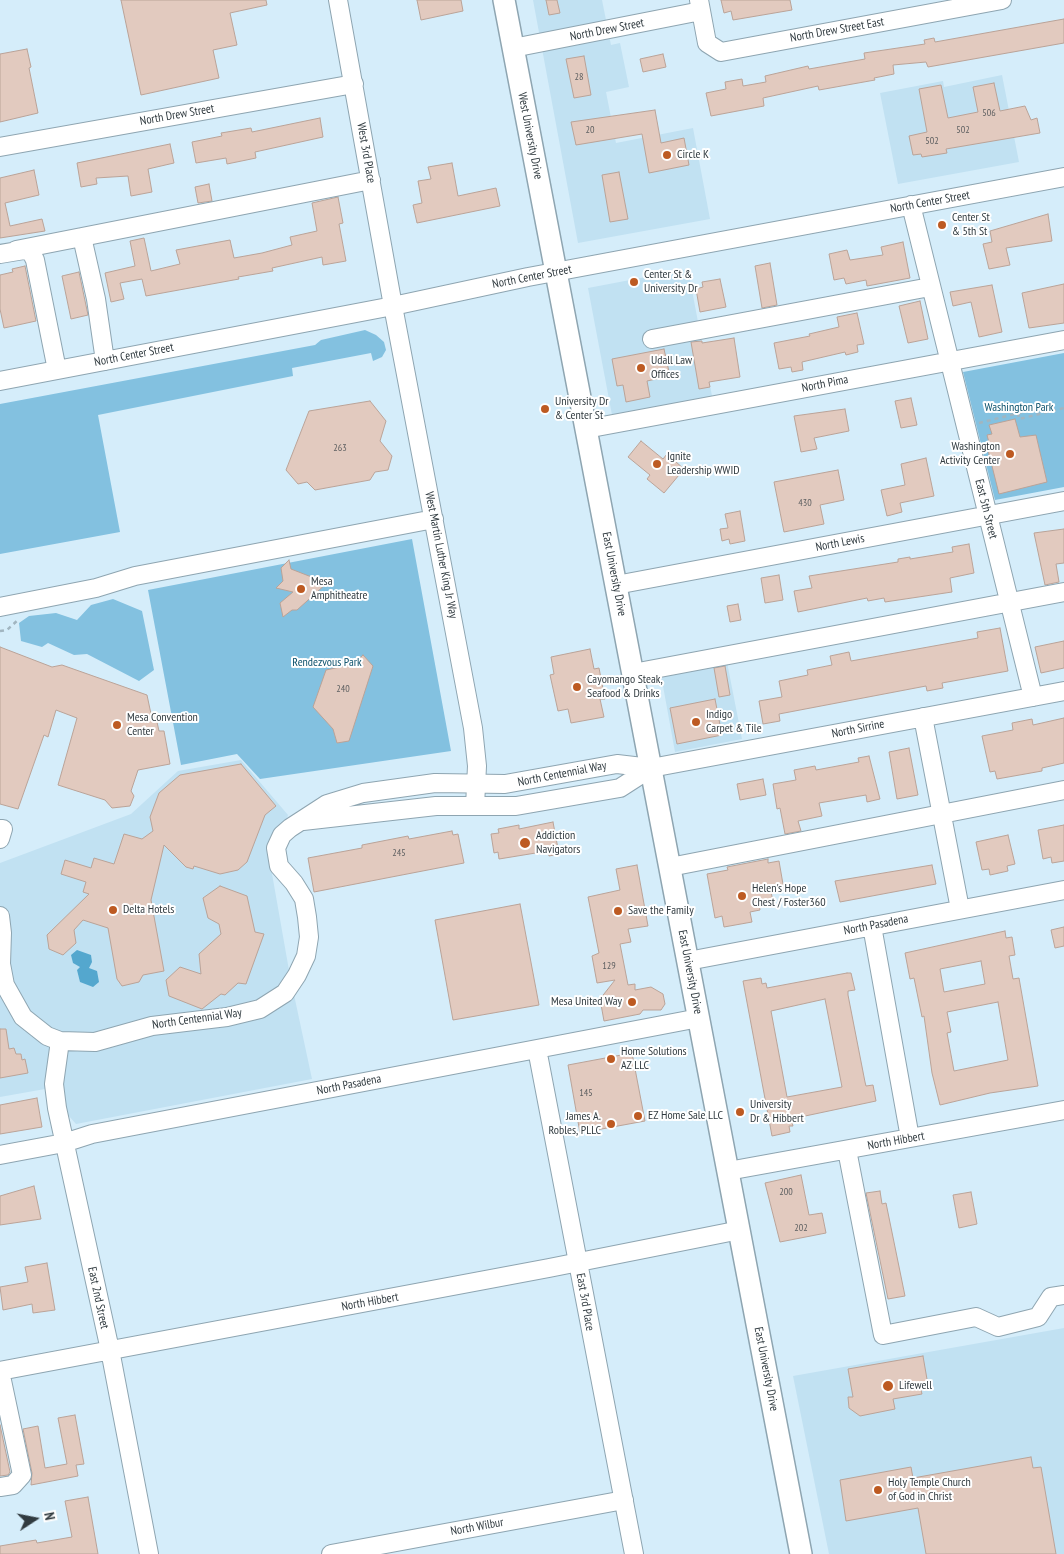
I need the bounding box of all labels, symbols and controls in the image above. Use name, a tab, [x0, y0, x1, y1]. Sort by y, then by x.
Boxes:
street label: North Drew Street East	[789, 15, 885, 45]
street label: North Drew Street	[569, 16, 645, 44]
house number: 28	[575, 71, 583, 83]
street label: West University Drive	[515, 91, 545, 181]
street label: North Drew Street	[139, 101, 215, 129]
house number: 506	[982, 107, 996, 119]
street label: West 3rd Place	[354, 122, 378, 184]
house number: 20	[586, 124, 594, 136]
house number: 502	[956, 124, 970, 136]
house number: 502	[925, 135, 939, 147]
place label: Circle K	[677, 148, 709, 162]
marker: Circle K	[661, 149, 673, 161]
street label: North Center Street	[889, 188, 971, 216]
place label: Center St & 5th St	[952, 211, 990, 239]
marker: Center St & 5th St	[936, 219, 948, 231]
street label: North Center Street	[491, 262, 573, 292]
place label: Center St & University Dr	[644, 268, 698, 296]
marker: Center St & University Dr	[628, 276, 640, 288]
street label: North Center Street	[93, 340, 175, 370]
place label: Udall Law Offices	[651, 354, 692, 382]
marker: Udall Law Offices	[635, 362, 647, 374]
street label: North Pima	[801, 372, 849, 396]
place label: University Dr & Center St	[555, 395, 609, 423]
park label: Washington Park	[985, 401, 1053, 415]
marker: University Dr & Center St	[539, 403, 551, 415]
place label: Washington Activity Center	[940, 440, 1000, 468]
house number: 263	[333, 442, 347, 454]
marker: Washington Activity Center	[1004, 448, 1016, 460]
place label: Ignite Leadership WWID	[667, 450, 739, 478]
marker: Ignite Leadership WWID	[651, 458, 663, 470]
street label: East 5th Street	[972, 478, 1000, 540]
street label: West Martin Luther King Jr Way	[422, 490, 460, 620]
house number: 430	[798, 497, 812, 509]
street label: East University Drive	[599, 531, 629, 617]
street label: North Lewis	[814, 531, 866, 555]
place label: Mesa Amphitheatre	[311, 575, 367, 603]
marker: Mesa Amphitheatre	[295, 583, 307, 595]
park label: Rendezvous Park	[292, 656, 362, 670]
place label: Cayomango Steak, Seafood & Drinks	[587, 673, 663, 701]
marker: Cayomango Steak, Seafood & Drinks	[571, 681, 583, 693]
house number: 240	[336, 683, 350, 695]
place label: Indigo Carpet & Tile	[706, 708, 762, 736]
place label: Mesa Convention Center	[127, 711, 198, 739]
marker: Indigo Carpet & Tile	[690, 716, 702, 728]
street label: North Sirrine	[830, 717, 886, 741]
marker: Mesa Convention Center	[111, 719, 123, 731]
street label: North Centennial Way	[516, 758, 608, 790]
place label: Addiction Navigators	[536, 829, 580, 857]
marker: Addiction Navigators	[518, 836, 532, 850]
house number: 245	[392, 847, 406, 859]
place label: Helen's Hope Chest / Foster360	[752, 882, 826, 910]
marker: Helen's Hope Chest / Foster360	[736, 890, 748, 902]
place label: Delta Hotels	[123, 903, 174, 917]
marker: Delta Hotels	[107, 904, 119, 916]
place label: Save the Family	[628, 904, 694, 918]
marker: Save the Family	[612, 905, 624, 917]
street label: North Pasadena	[843, 912, 909, 938]
street label: East University Drive	[675, 929, 705, 1015]
house number: 129	[602, 960, 616, 972]
place label: Mesa United Way	[551, 995, 622, 1009]
marker: Mesa United Way	[626, 996, 638, 1008]
street label: North Centennial Way	[151, 1006, 243, 1032]
place label: Home Solutions AZ LLC	[621, 1045, 687, 1073]
marker: Home Solutions AZ LLC	[605, 1053, 617, 1065]
street label: North Pasadena	[316, 1072, 382, 1098]
house number: 145	[579, 1087, 593, 1099]
place label: University Dr & Hibbert	[750, 1098, 804, 1126]
marker: University Dr & Hibbert	[734, 1106, 746, 1118]
place label: EZ Home Sale LLC	[648, 1109, 723, 1123]
place label: James A. Robles, PLLC	[549, 1110, 601, 1138]
marker: EZ Home Sale LLC	[632, 1110, 644, 1122]
marker: James A. Robles, PLLC	[605, 1118, 617, 1130]
street label: North Hibbert	[866, 1129, 926, 1153]
house number: 200	[779, 1186, 793, 1198]
house number: 202	[794, 1222, 808, 1234]
street label: East 2nd Street	[84, 1266, 112, 1330]
street label: East 3rd Place	[573, 1272, 597, 1332]
street label: North Hibbert	[340, 1290, 400, 1314]
street label: East University Drive	[751, 1326, 781, 1412]
marker: Lifewell	[881, 1379, 895, 1393]
place label: Lifewell	[899, 1379, 932, 1393]
place label: Holy Temple Church of God in Christ	[888, 1476, 971, 1504]
marker: Holy Temple Church of God in Christ	[872, 1484, 884, 1496]
north arrow	[10, 1494, 60, 1544]
text: N	[40, 1511, 59, 1522]
street label: North Wilbur	[449, 1515, 505, 1539]

